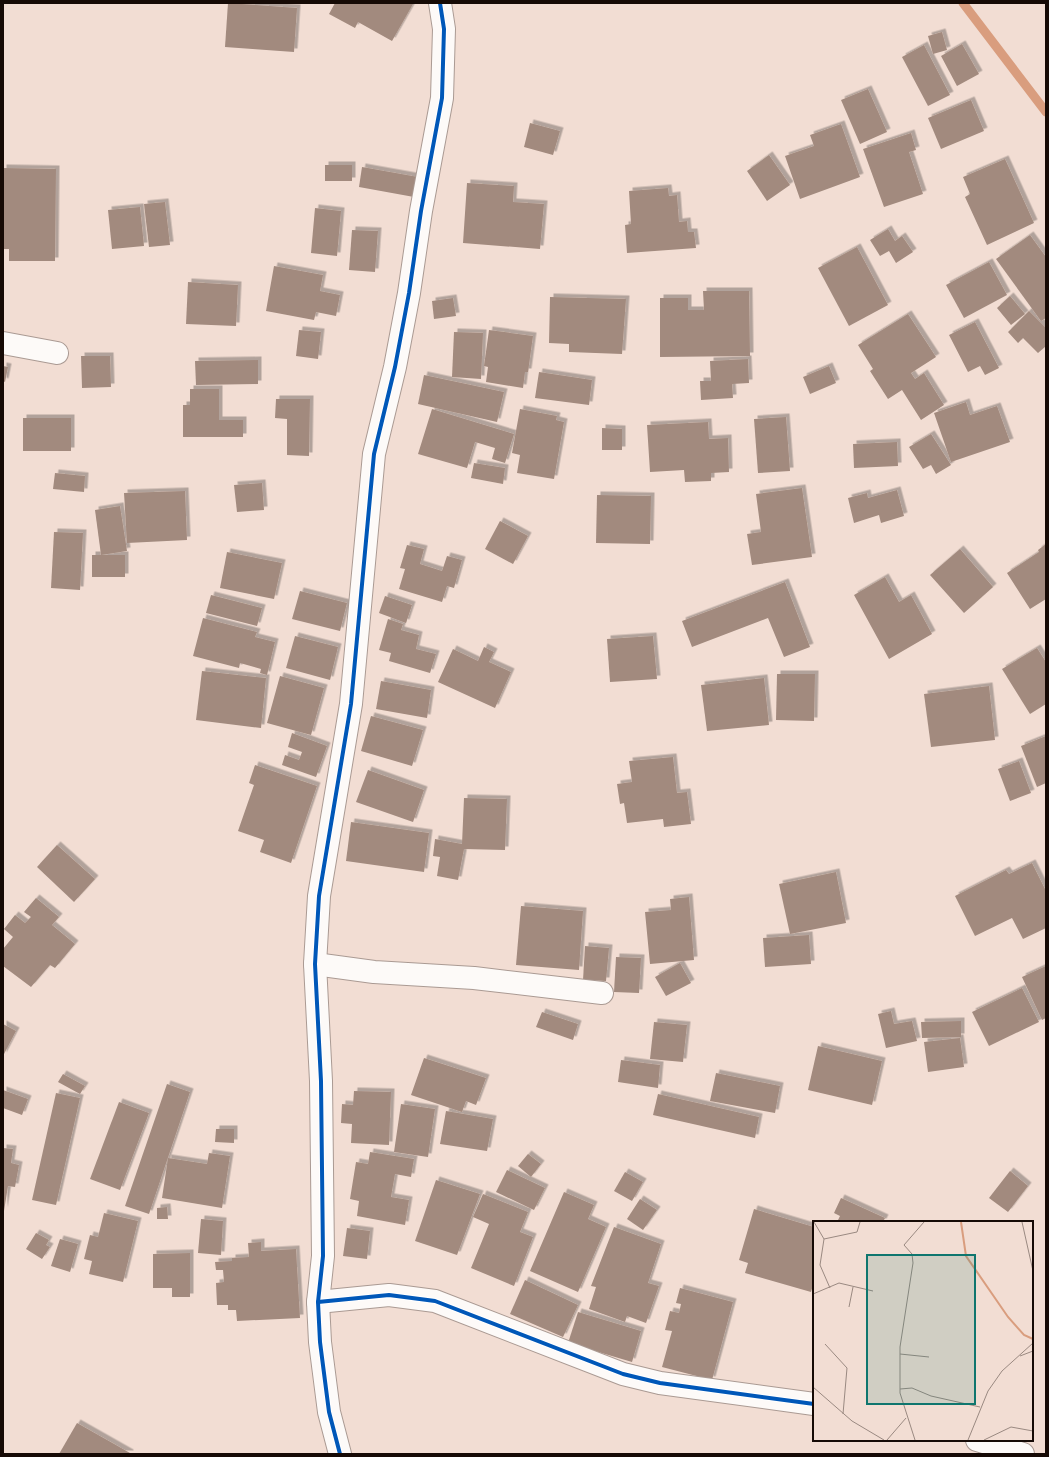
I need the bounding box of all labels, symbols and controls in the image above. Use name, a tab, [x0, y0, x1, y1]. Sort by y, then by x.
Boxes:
inset map	[813, 1221, 1033, 1441]

